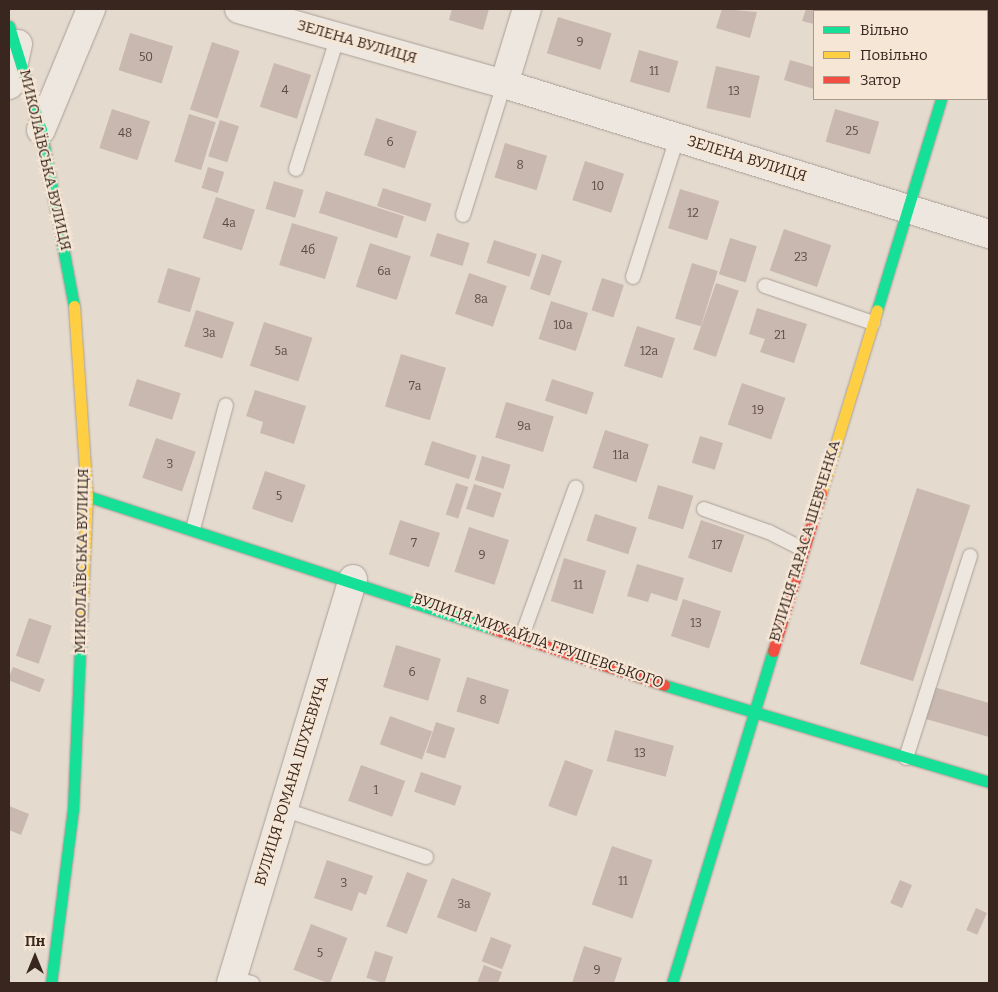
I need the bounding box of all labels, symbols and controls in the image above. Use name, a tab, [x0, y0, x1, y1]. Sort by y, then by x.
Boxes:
legend	[813, 10, 988, 100]
street label: ЗЕЛЕНА ВУЛИЦЯ	[295, 16, 419, 68]
text: Вільно	[860, 21, 909, 39]
house number: 9	[576, 36, 584, 50]
text: Повільно	[860, 46, 928, 64]
house number: 50	[139, 51, 153, 65]
house number: 11	[649, 65, 659, 79]
street label: МИКОЛАЇВСЬКА ВУЛИЦЯ	[15, 68, 75, 252]
text: Затор	[860, 71, 901, 89]
house number: 4	[281, 84, 289, 98]
house number: 13	[728, 85, 740, 99]
house number: 25	[846, 125, 858, 139]
house number: 48	[118, 127, 132, 141]
street label: ЗЕЛЕНА ВУЛИЦЯ	[685, 132, 809, 186]
house number: 6	[386, 136, 394, 150]
house number: 8	[516, 159, 524, 173]
house number: 10	[592, 180, 604, 194]
house number: 12	[687, 207, 699, 221]
house number: 4а	[222, 217, 236, 231]
house number: 4б	[301, 244, 315, 258]
house number: 23	[794, 251, 808, 265]
house number: 6а	[377, 265, 391, 279]
house number: 8а	[474, 293, 488, 307]
house number: 10а	[553, 319, 573, 333]
house number: 3а	[202, 327, 216, 341]
house number: 21	[774, 329, 786, 343]
house number: 5а	[275, 345, 287, 359]
house number: 12а	[640, 345, 658, 359]
house number: 7а	[409, 380, 421, 394]
house number: 19	[752, 404, 764, 418]
house number: 9а	[517, 420, 531, 434]
street label: ВУЛИЦЯ ТАРАСА ШЕВЧЕНКА	[766, 438, 844, 644]
house number: 11а	[613, 449, 629, 463]
house number: 3	[167, 458, 173, 472]
street label: МИКОЛАЇВСЬКА ВУЛИЦЯ	[71, 468, 93, 654]
house number: 5	[276, 490, 282, 504]
house number: 7	[411, 537, 417, 551]
house number: 17	[712, 539, 722, 553]
house number: 9	[478, 549, 486, 563]
house number: 11	[573, 579, 583, 593]
street label: ВУЛИЦЯ МИХАЙЛА ГРУШЕВСЬКОГО	[410, 589, 666, 693]
house number: 13	[690, 617, 702, 631]
house number: 6	[408, 666, 416, 680]
street label: ВУЛИЦЯ РОМАНА ШУХЕВИЧА	[251, 674, 333, 888]
house number: 8	[479, 694, 487, 708]
house number: 13	[634, 747, 646, 761]
house number: 1	[374, 784, 378, 798]
house number: 11	[618, 875, 628, 889]
house number: 3	[341, 877, 347, 891]
house number: 3а	[457, 898, 471, 912]
north arrow	[10, 932, 60, 982]
text: Пн	[25, 933, 45, 950]
house number: 5	[317, 947, 323, 961]
house number: 9	[593, 964, 601, 978]

